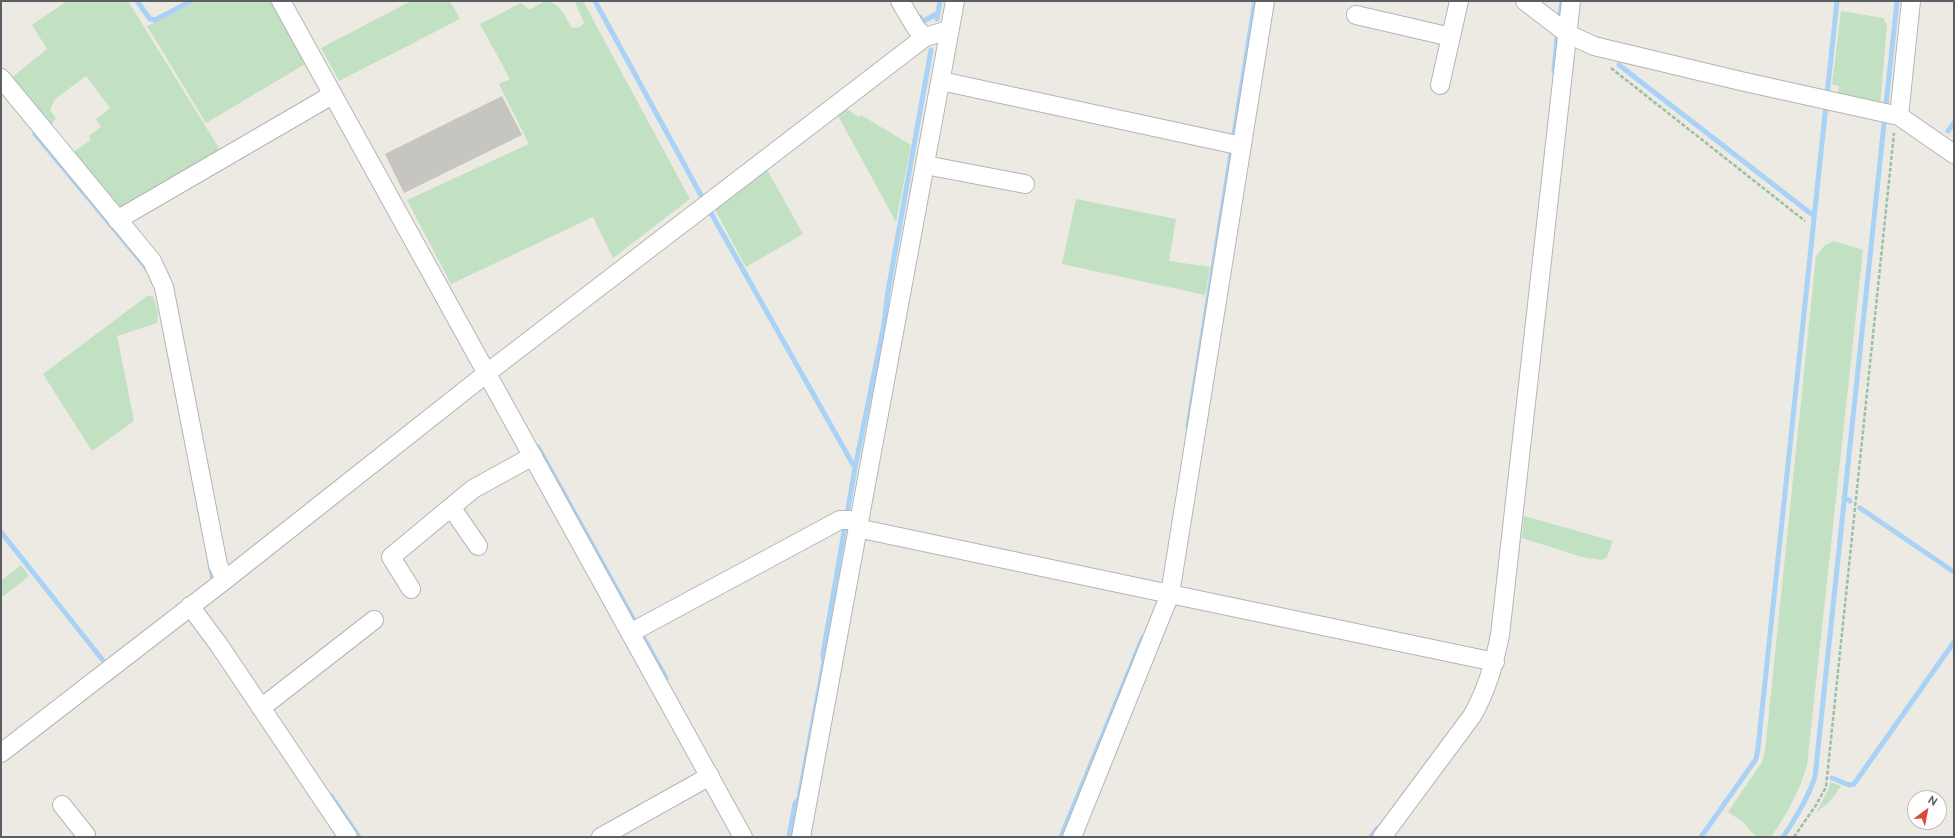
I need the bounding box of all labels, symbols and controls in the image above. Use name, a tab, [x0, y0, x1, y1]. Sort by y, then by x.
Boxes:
north arrow	[1907, 790, 1947, 830]
text: N	[1926, 793, 1940, 808]

